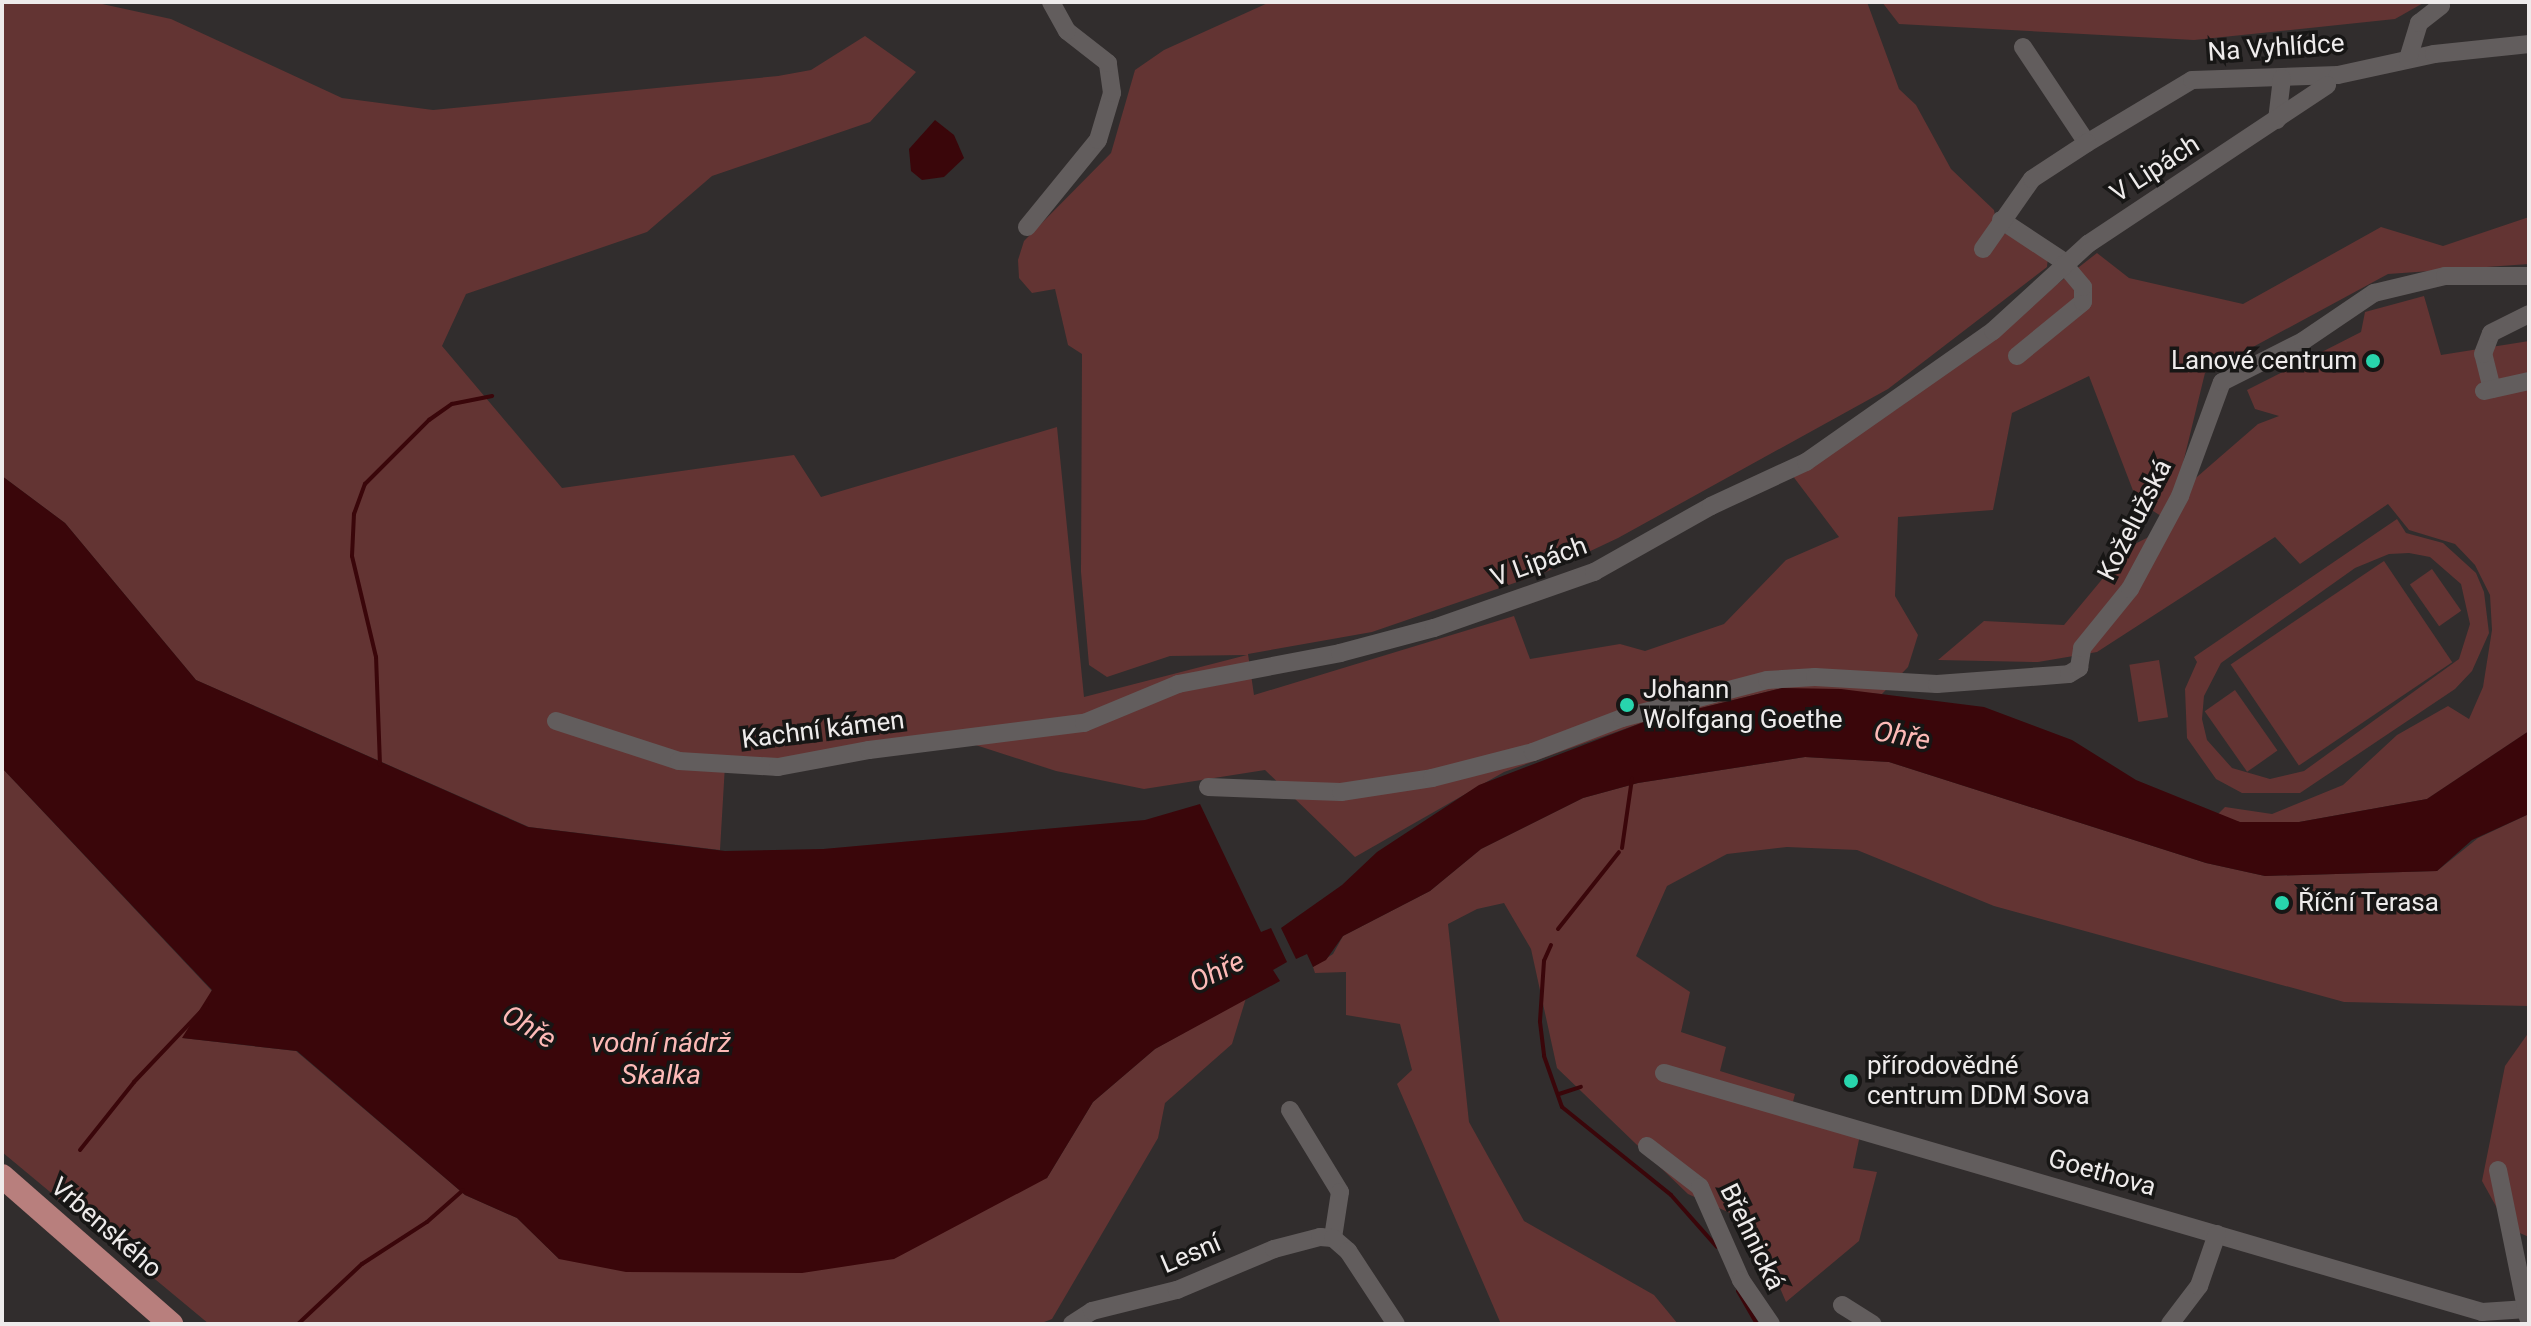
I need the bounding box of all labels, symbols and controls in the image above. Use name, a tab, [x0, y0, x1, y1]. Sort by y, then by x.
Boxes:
street label: Na Vyhlídce	[2207, 28, 2345, 68]
street label: V Lipách	[2105, 129, 2205, 209]
place label: Lanové centrum	[2171, 345, 2357, 377]
marker: Lanové centrum	[2364, 352, 2382, 370]
street label: Koželužská	[2091, 454, 2179, 586]
street label: V Lipách	[1487, 530, 1591, 594]
place label: Johann Wolfgang Goethe	[1643, 674, 1843, 736]
marker: Johann Wolfgang Goethe	[1618, 696, 1636, 714]
street label: Kachní kámen	[740, 705, 906, 755]
water label: Ohře	[1871, 715, 1933, 757]
place label: Říční Terasa	[2298, 887, 2439, 919]
marker: Říční Terasa	[2273, 894, 2291, 912]
water label: Ohře	[1184, 944, 1250, 1000]
water label: Ohře	[496, 998, 562, 1056]
water label: vodní nádrž Skalka	[591, 1026, 731, 1092]
place label: přírodovědné centrum DDM Sova	[1867, 1050, 2090, 1112]
marker: přírodovědné centrum DDM Sova	[1842, 1072, 1860, 1090]
street label: Goethova	[2045, 1143, 2159, 1203]
street label: Vrbenského	[44, 1171, 168, 1285]
street label: Břehnická	[1713, 1179, 1791, 1295]
street label: Lesní	[1156, 1228, 1226, 1280]

